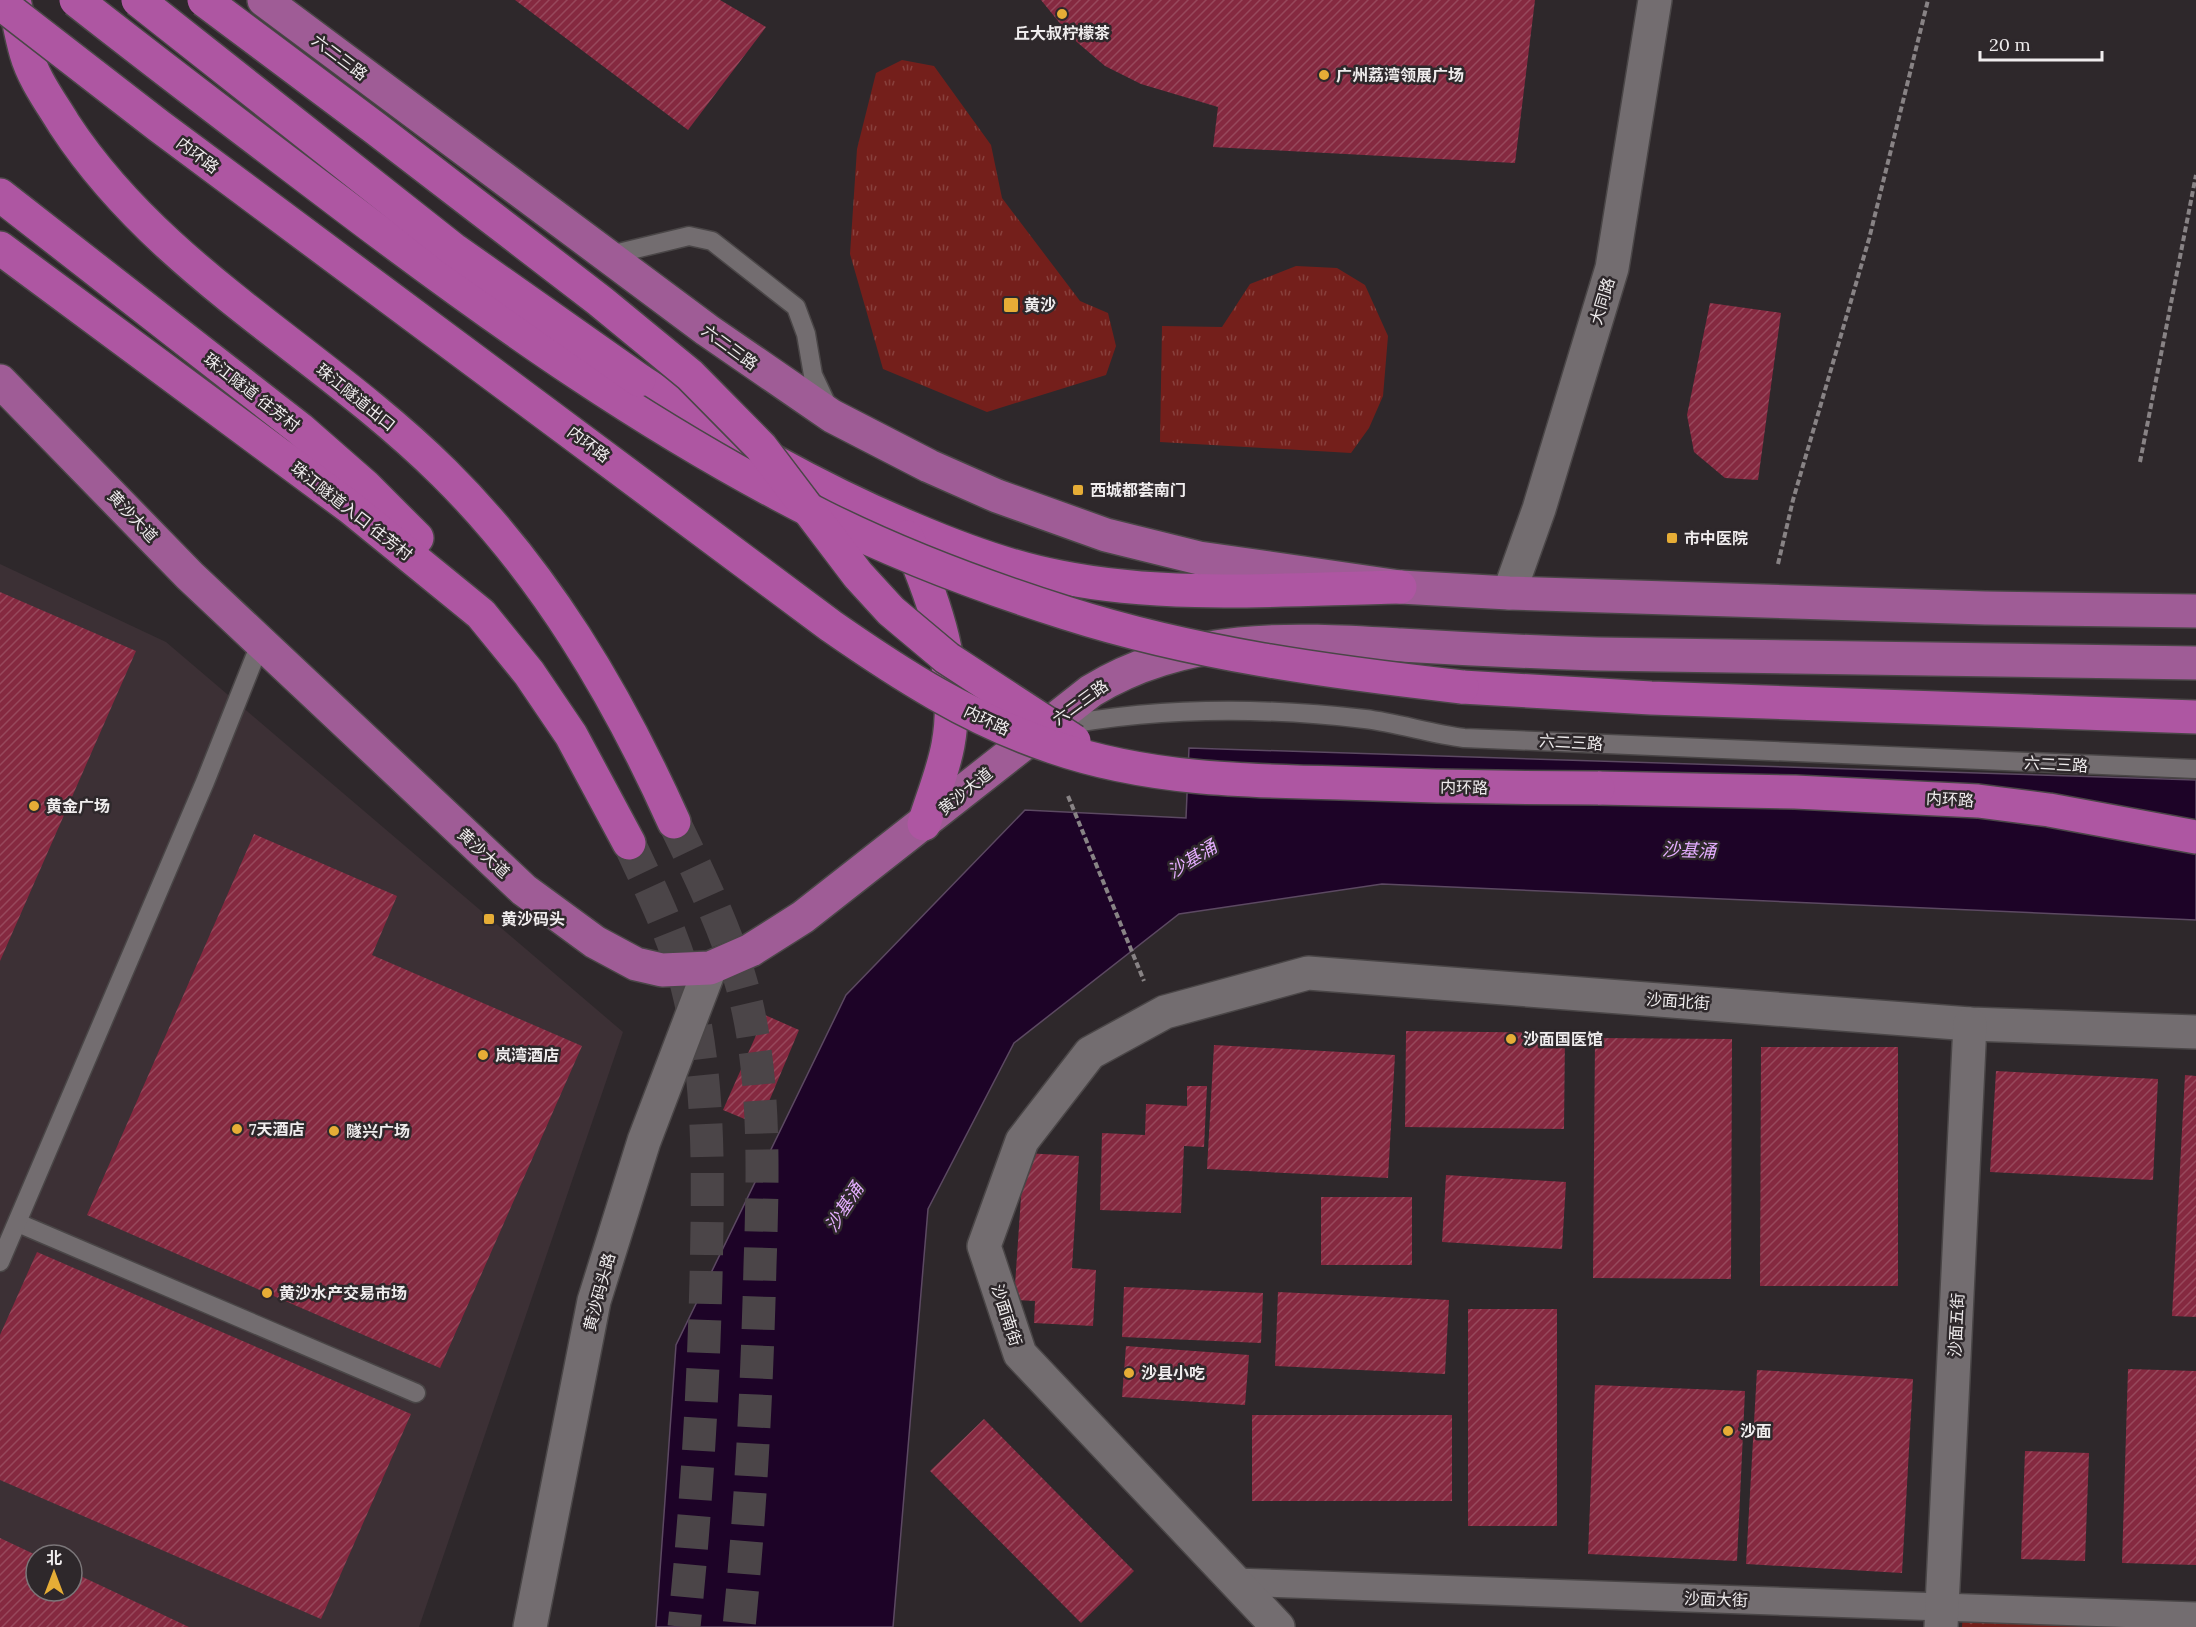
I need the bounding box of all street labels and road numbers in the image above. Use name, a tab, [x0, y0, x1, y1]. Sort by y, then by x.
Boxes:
street label: 六二三路	[308, 30, 372, 84]
street label: 内环路	[173, 133, 223, 177]
street label: 大同路	[1585, 275, 1619, 327]
street label: 六二三路	[698, 320, 762, 374]
street label: 珠江隧道 往芳村	[200, 348, 304, 436]
street label: 珠江隧道出口	[312, 359, 400, 435]
street label: 内环路	[564, 422, 614, 466]
street label: 珠江隧道入口 往芳村	[287, 457, 417, 565]
street label: 黄沙大道	[104, 486, 162, 546]
street label: 六二三路	[1048, 675, 1112, 729]
street label: 内环路	[961, 701, 1013, 739]
street label: 六二三路	[1539, 730, 1603, 754]
street label: 六二三路	[2024, 752, 2088, 776]
street label: 黄沙大道	[934, 763, 996, 819]
street label: 内环路	[1440, 777, 1488, 797]
street label: 内环路	[1926, 788, 1974, 810]
street label: 黄沙大道	[454, 824, 514, 882]
street label: 沙面北街	[1645, 989, 1711, 1013]
street label: 黄沙码头路	[579, 1251, 619, 1333]
street label: 沙面南街	[988, 1281, 1026, 1349]
street label: 沙面五街	[1944, 1293, 1968, 1357]
street label: 沙面大街	[1684, 1588, 1748, 1610]

